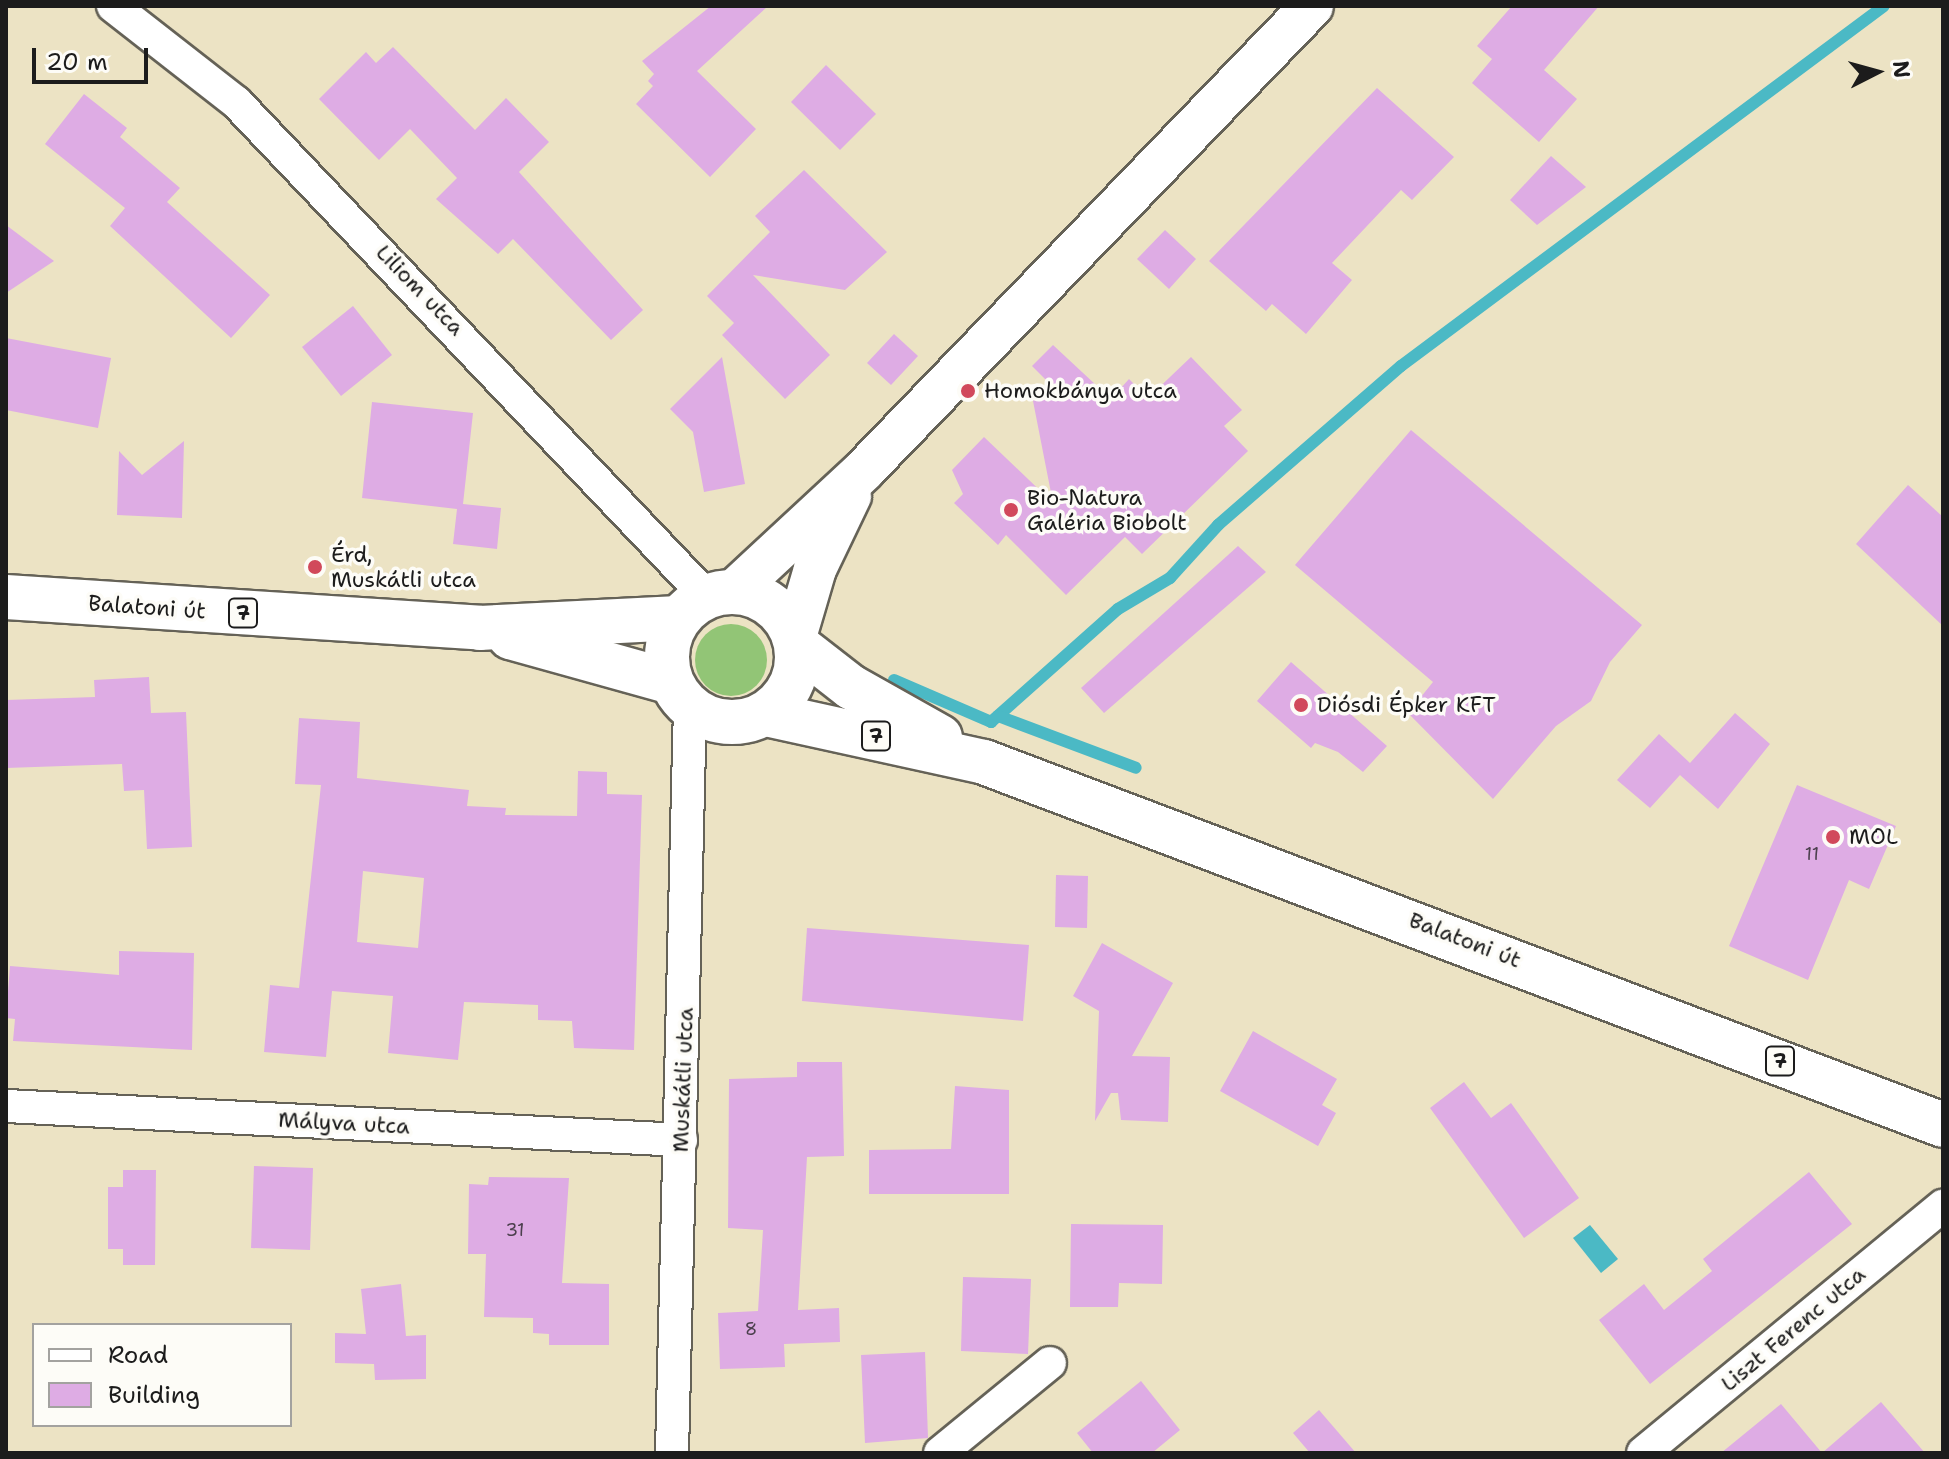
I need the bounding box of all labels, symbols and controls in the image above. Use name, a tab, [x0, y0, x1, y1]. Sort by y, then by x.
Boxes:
scale bar	[36, 32, 152, 82]
north arrow	[1837, 32, 1917, 112]
text: 20 m	[46, 46, 108, 78]
text: N	[1886, 59, 1917, 80]
street label: Liliom utca	[370, 239, 470, 341]
place label: Homokbánya utca	[984, 378, 1177, 404]
marker: Homokbánya utca	[959, 382, 977, 400]
place label: Bio-Natura Galéria Biobolt	[1027, 484, 1187, 536]
marker: Bio-Natura Galéria Biobolt	[1002, 501, 1020, 519]
place label: Érd, Muskátli utca	[331, 541, 476, 592]
marker: Érd, Muskátli utca	[306, 558, 324, 576]
street label: Balatoni út	[87, 590, 207, 624]
road number: 7	[227, 597, 259, 629]
place label: Diósdi Épker KFT	[1317, 692, 1496, 718]
marker: Diósdi Épker KFT	[1292, 696, 1310, 714]
road number: 7	[860, 720, 892, 752]
place label: MOL	[1849, 824, 1898, 850]
marker: MOL	[1824, 828, 1842, 846]
house number: 11	[1805, 843, 1819, 865]
street label: Balatoni út	[1405, 907, 1525, 973]
street label: Muskátli utca	[667, 1007, 699, 1153]
road number: 7	[1764, 1045, 1796, 1077]
street label: Mályva utca	[278, 1106, 410, 1140]
house number: 31	[505, 1219, 525, 1241]
street label: Liszt Ferenc utca	[1716, 1261, 1870, 1397]
house number: 8	[745, 1318, 757, 1340]
legend	[32, 1323, 292, 1427]
text: Road	[108, 1339, 168, 1371]
text: Building	[108, 1379, 200, 1411]

